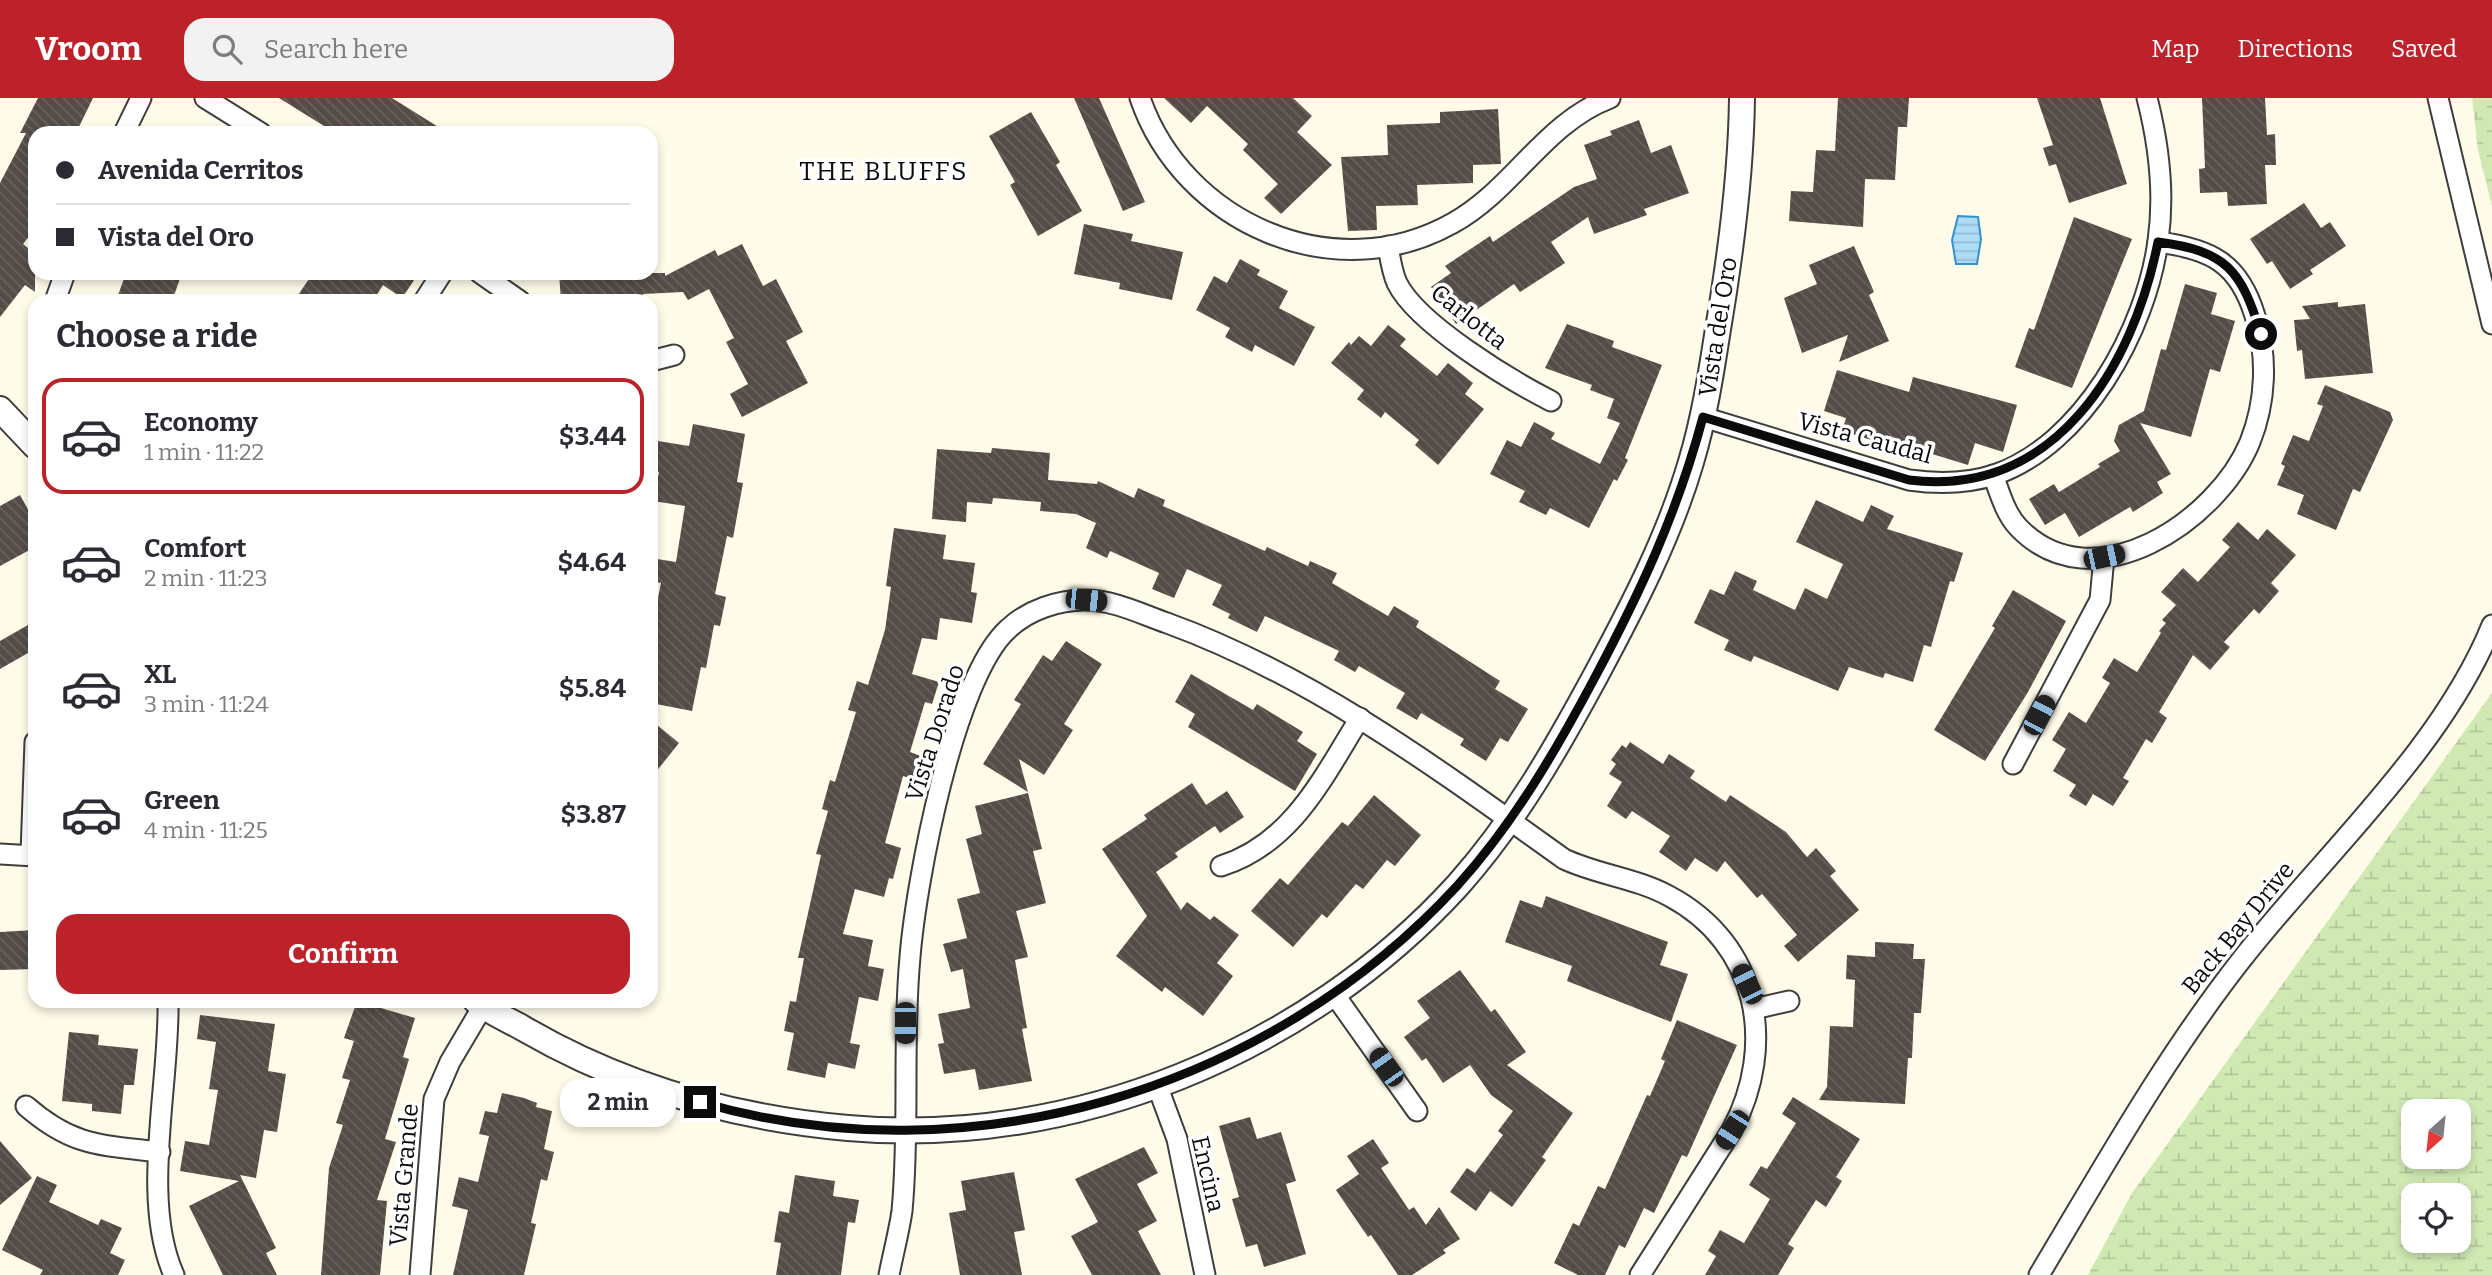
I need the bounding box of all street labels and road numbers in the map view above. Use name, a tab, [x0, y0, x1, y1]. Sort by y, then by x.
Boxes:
street label: Vista del Oro	[1693, 255, 1743, 399]
street label: Carlotta	[1425, 278, 1513, 356]
street label: Vista Caudal	[1795, 407, 1935, 469]
street label: Vista Dorado	[900, 661, 970, 805]
street label: Back Bay Drive	[2176, 856, 2300, 1000]
street label: Vista Grande	[384, 1102, 424, 1248]
street label: Encina	[1186, 1133, 1230, 1215]

